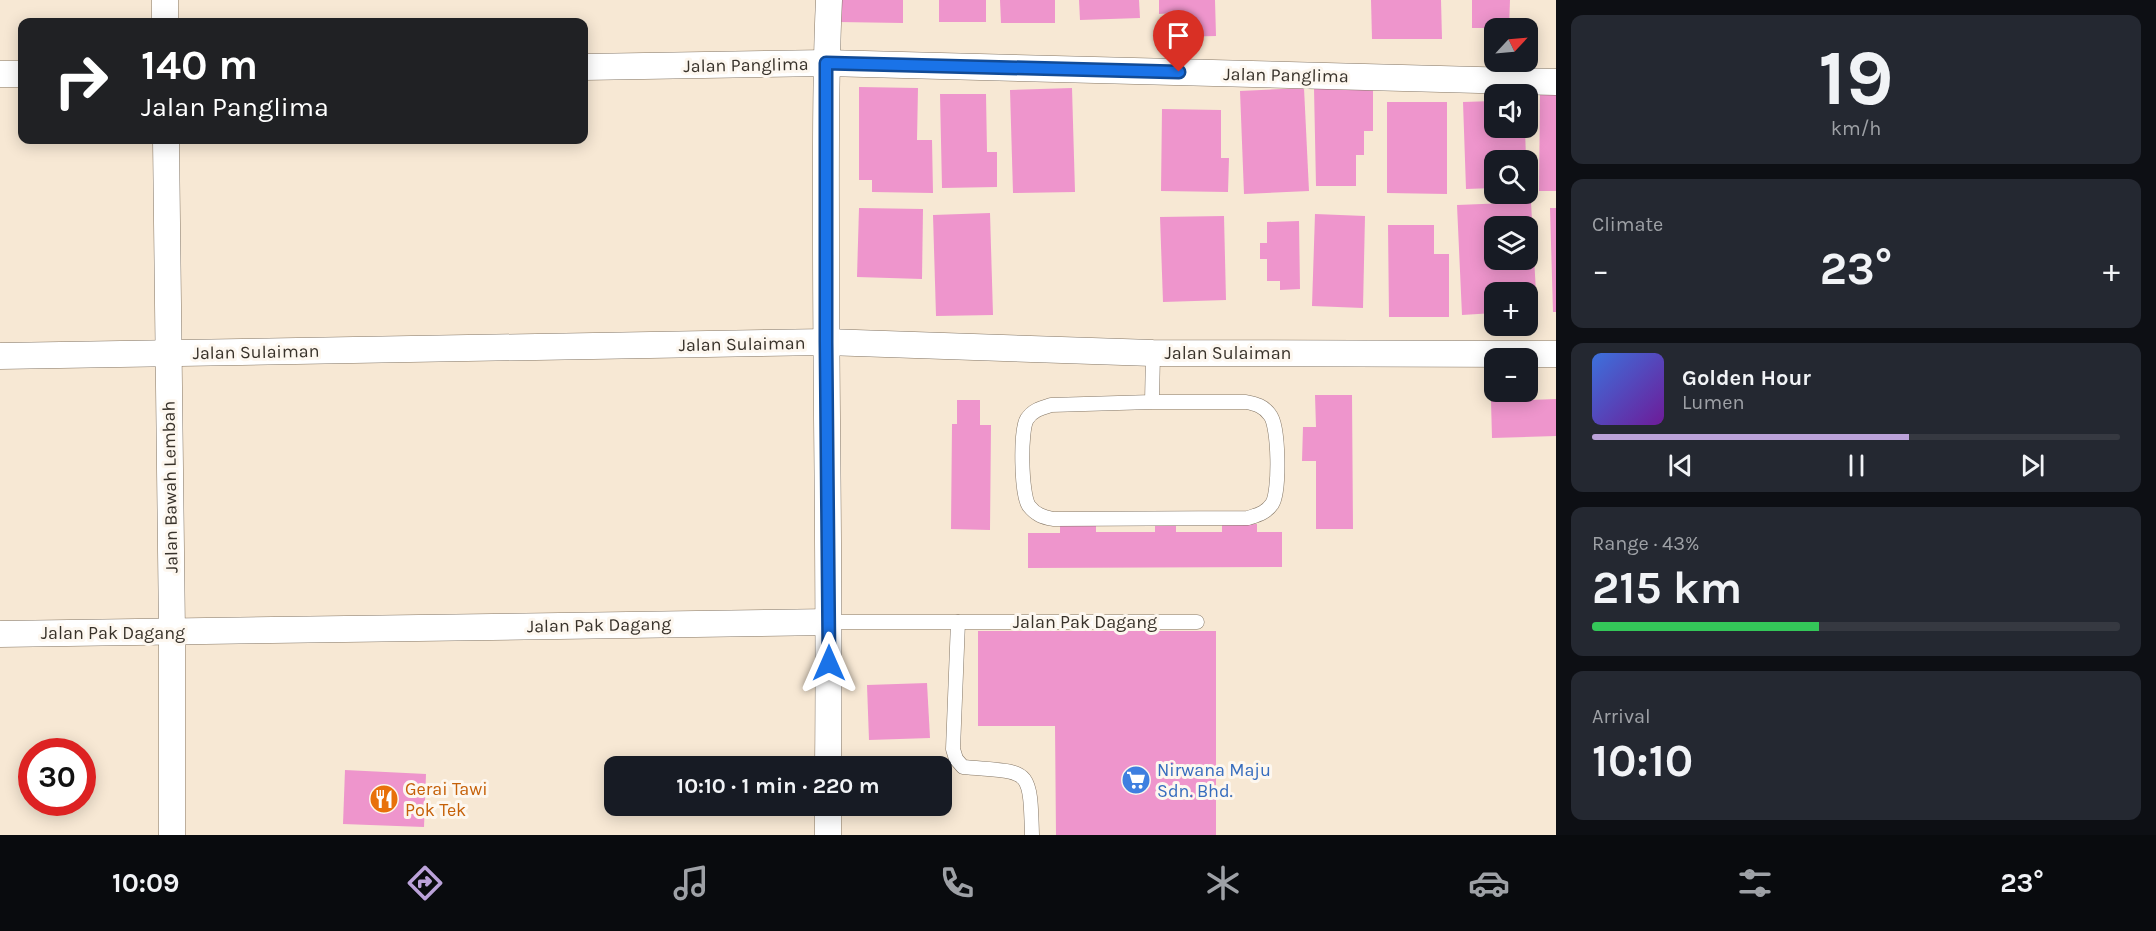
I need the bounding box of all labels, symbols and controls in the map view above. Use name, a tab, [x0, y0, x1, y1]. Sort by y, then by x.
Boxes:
pin	[1153, 10, 1204, 72]
north arrow	[1484, 18, 1538, 72]
map controls	[1484, 18, 1538, 402]
icon: arrive	[1162, 19, 1195, 52]
text: 19	[1818, 32, 1894, 124]
text: 140 m	[141, 40, 258, 90]
icon: right	[42, 42, 120, 120]
street label: Jalan Panglima	[683, 53, 809, 77]
street label: Jalan Panglima	[1223, 63, 1349, 87]
button: sound	[1484, 84, 1538, 138]
text: Jalan Panglima	[141, 91, 329, 123]
text: km/h	[1831, 117, 1881, 140]
button: search	[1484, 150, 1538, 204]
text: Climate	[1592, 213, 1663, 236]
button: layers	[1484, 216, 1538, 270]
text: 23°	[1820, 243, 1892, 295]
text: −	[1592, 251, 1609, 289]
text: +	[2103, 251, 2120, 289]
button: +	[1484, 282, 1538, 336]
street label: Jalan Sulaiman	[678, 332, 806, 356]
street label: Jalan Sulaiman	[192, 340, 320, 364]
street label: Jalan Sulaiman	[1165, 342, 1291, 364]
button: −	[1484, 348, 1538, 402]
text: Golden Hour	[1682, 365, 1811, 391]
text: Lumen	[1682, 391, 1745, 414]
street label: Jalan Bawah Lembah	[157, 401, 183, 573]
icon: previous	[1664, 449, 1697, 482]
icon: pause	[1840, 449, 1873, 482]
icon: next	[2016, 449, 2049, 482]
text: Range · 43%	[1592, 532, 1699, 555]
text: 215 km	[1592, 562, 1742, 614]
street label: Jalan Pak Dagang	[1013, 611, 1157, 633]
street label: Jalan Pak Dagang	[527, 613, 671, 637]
street label: Jalan Pak Dagang	[41, 622, 185, 644]
position arrow	[797, 631, 861, 695]
text: Arrival	[1592, 705, 1651, 728]
text: 10:10	[1592, 735, 1693, 787]
speed limit sign: 30	[18, 738, 96, 816]
place label: Nirwana Maju Sdn. Bhd.	[1157, 759, 1271, 802]
supermarket icon: Nirwana Maju Sdn. Bhd.	[1120, 764, 1152, 796]
text: 10:10 · 1 min · 220 m	[676, 773, 880, 799]
place label: Gerai Tawi Pok Tek	[405, 778, 488, 821]
restaurant icon: Gerai Tawi Pok Tek	[368, 783, 400, 815]
icon: directions	[404, 862, 446, 904]
icon: music	[670, 862, 712, 904]
icon: phone	[936, 862, 978, 904]
icon: climate	[1202, 862, 1244, 904]
icon: car	[1468, 862, 1510, 904]
icon: filters	[1734, 862, 1776, 904]
text: 10:09	[112, 867, 180, 899]
text: 23°	[2000, 867, 2044, 899]

